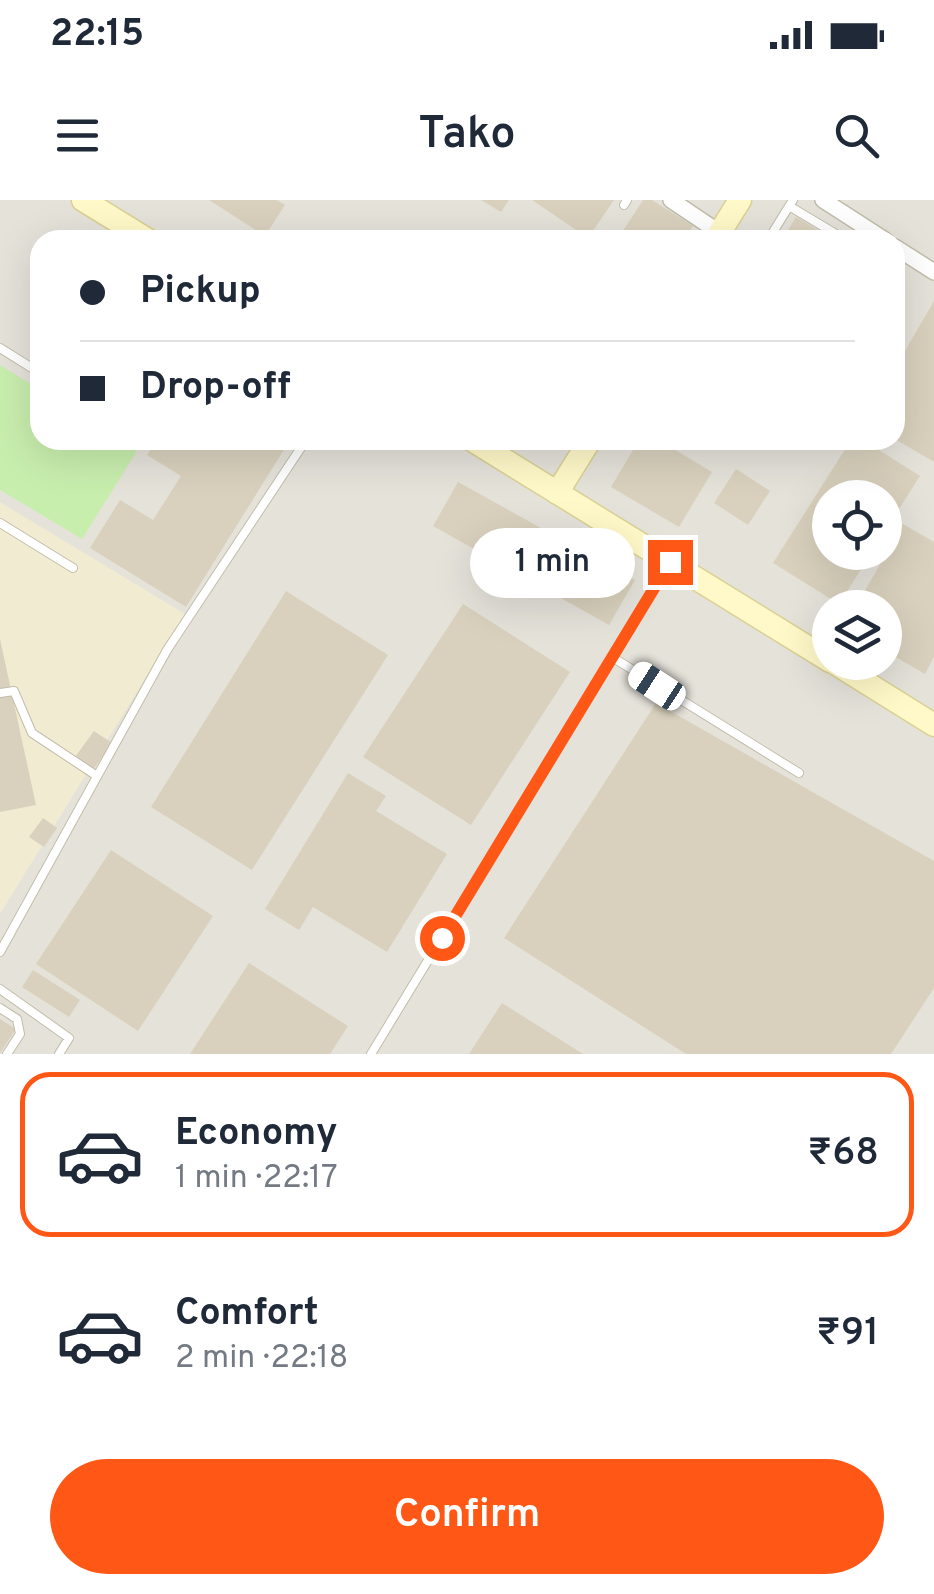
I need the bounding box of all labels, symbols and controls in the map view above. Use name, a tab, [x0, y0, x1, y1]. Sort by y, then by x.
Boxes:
text: 22:15	[50, 11, 144, 60]
text: Tako	[418, 107, 516, 164]
icon: menu	[50, 108, 105, 163]
icon: search	[829, 108, 884, 163]
text: Pickup	[140, 268, 261, 317]
text: Drop-off	[140, 364, 291, 413]
map controls	[812, 480, 902, 680]
button: locate	[812, 480, 902, 570]
callout: 1 min	[470, 527, 635, 597]
route end	[648, 540, 693, 585]
text: 1 min	[515, 543, 590, 583]
button: layers	[812, 590, 902, 680]
car	[624, 657, 690, 715]
route start	[420, 916, 465, 961]
icon: car	[55, 1110, 145, 1200]
text: Economy	[175, 1110, 337, 1159]
text: ₹68	[807, 1130, 879, 1179]
text: 1 min · 22:17	[175, 1159, 338, 1199]
icon: car	[55, 1290, 145, 1380]
text: Comfort	[175, 1290, 319, 1339]
text: ₹91	[816, 1310, 879, 1359]
text: 2 min · 22:18	[175, 1339, 348, 1379]
button: Confirm	[50, 1459, 884, 1574]

